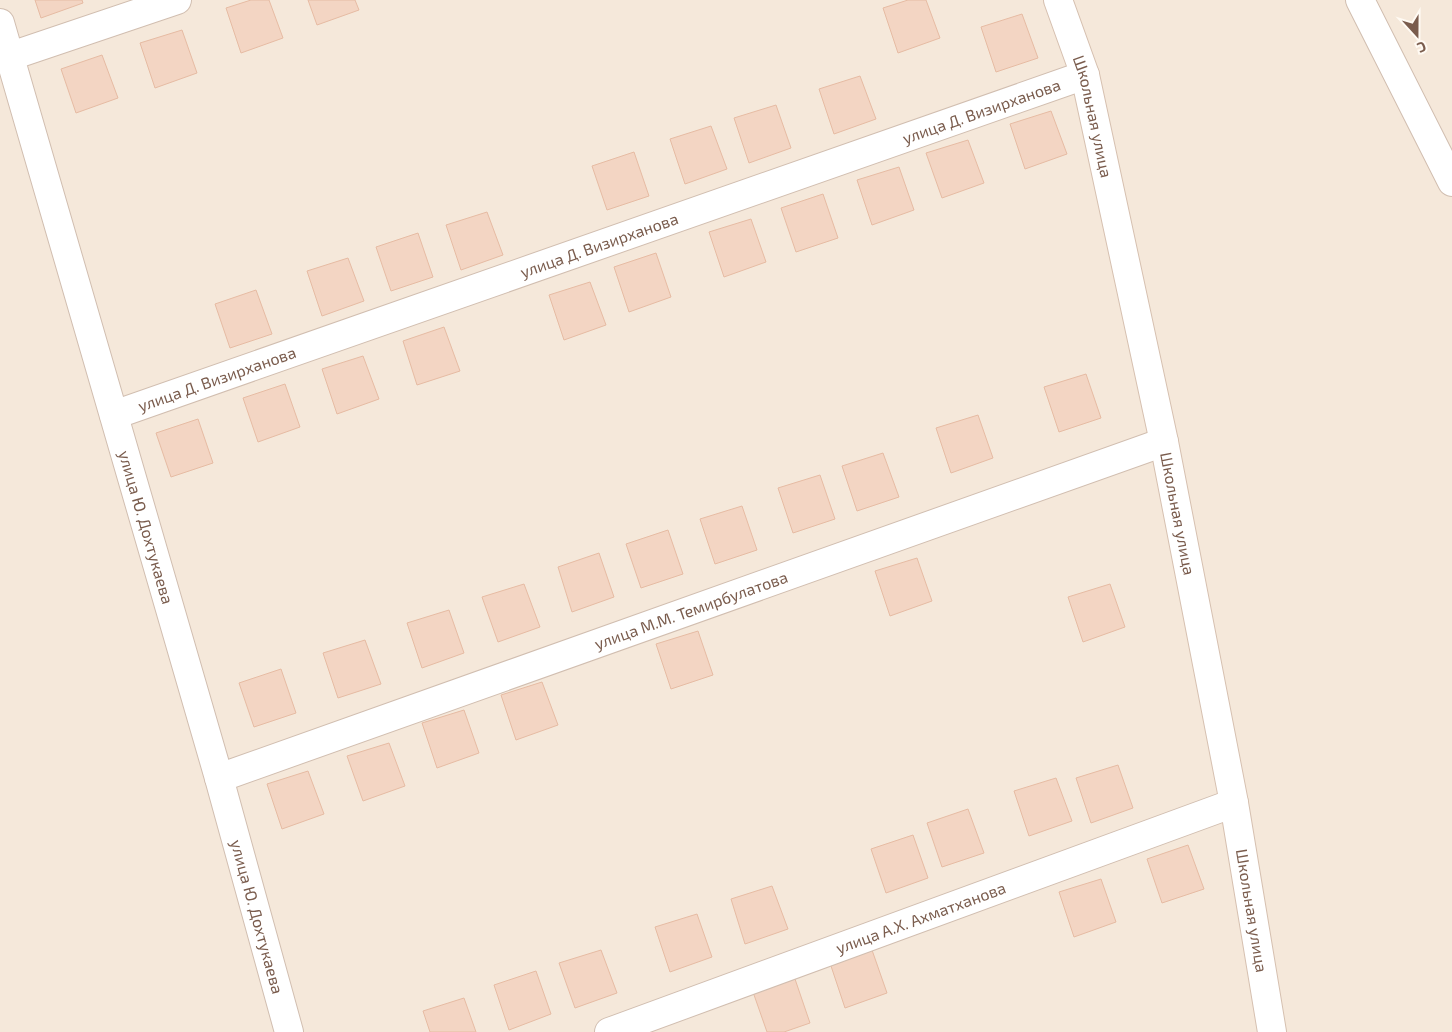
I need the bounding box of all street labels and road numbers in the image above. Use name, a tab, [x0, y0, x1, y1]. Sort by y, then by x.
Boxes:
street label: Школьная улица	[1070, 53, 1117, 179]
street label: улица Д. Визирханова	[900, 74, 1063, 148]
street label: улица Д. Визирханова	[517, 208, 681, 282]
street label: улица Д. Визирханова	[135, 342, 298, 416]
street label: улица Ю. Дохтукаева	[114, 448, 178, 606]
street label: Школьная улица	[1157, 450, 1200, 577]
street label: улица М.М. Темирбулатова	[592, 567, 790, 654]
street label: улица Ю. Дохтукаева	[226, 837, 288, 996]
street label: Школьная улица	[1233, 847, 1272, 974]
street label: улица А.Х. Ахматханова	[833, 877, 1008, 958]

